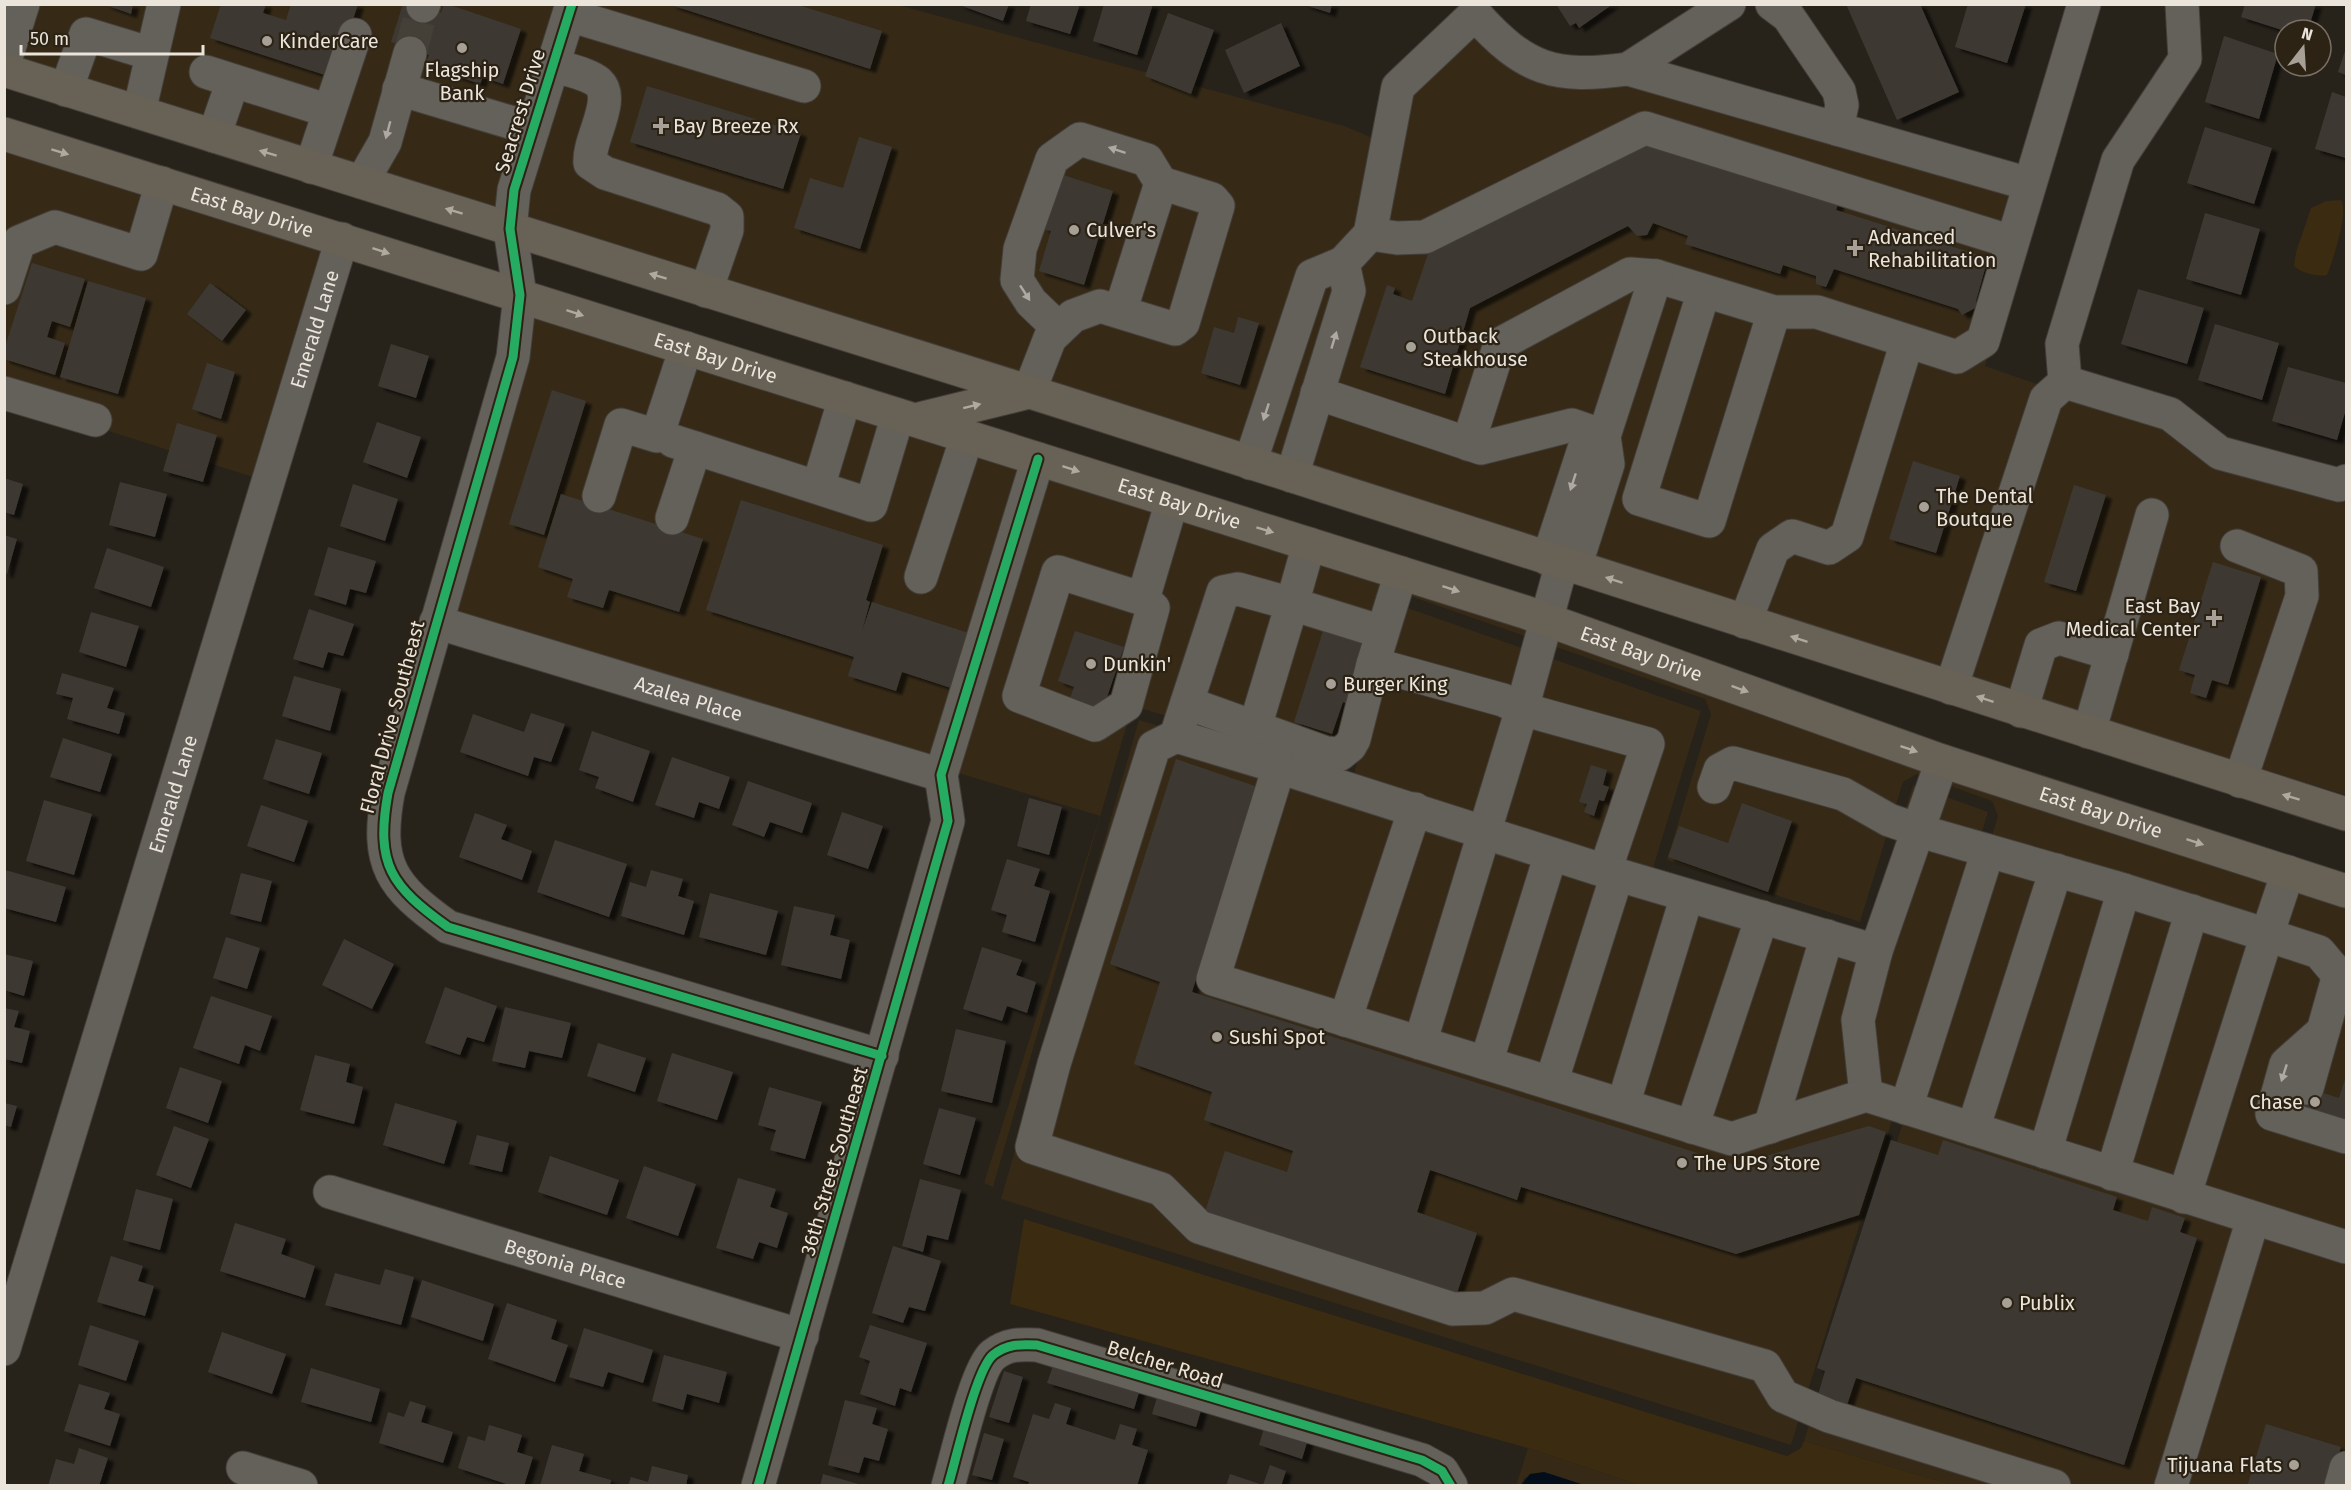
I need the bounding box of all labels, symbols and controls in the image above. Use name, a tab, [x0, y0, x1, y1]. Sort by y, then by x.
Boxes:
scale bar	[21, 18, 202, 56]
north arrow	[2273, 18, 2333, 78]
text: N	[2299, 23, 2315, 45]
text: 50 m	[30, 28, 69, 50]
place label: KinderCare	[279, 29, 379, 53]
marker: KinderCare	[260, 34, 274, 48]
marker: Flagship Bank	[455, 41, 469, 55]
street label: Seacrest Drive	[490, 46, 550, 176]
place label: Flagship Bank	[425, 58, 499, 105]
place label: Bay Breeze Rx	[673, 114, 799, 138]
marker: Bay Breeze Rx	[654, 119, 668, 133]
one-way arrow	[383, 121, 393, 139]
one-way arrow	[1108, 145, 1126, 154]
one-way arrow	[51, 148, 69, 157]
one-way arrow	[259, 148, 277, 157]
street label: East Bay Drive	[187, 181, 317, 243]
one-way arrow	[445, 206, 463, 216]
place label: Culver's	[1086, 218, 1156, 242]
marker: Culver's	[1067, 223, 1081, 237]
place label: Advanced Rehabilitation	[1868, 225, 1997, 272]
marker: Advanced Rehabilitation	[1846, 239, 1864, 257]
one-way arrow	[372, 247, 390, 256]
street label: Emerald Lane	[285, 267, 344, 391]
one-way arrow	[649, 271, 667, 280]
one-way arrow	[1020, 285, 1031, 301]
one-way arrow	[566, 309, 584, 318]
place label: Outback Steakhouse	[1423, 324, 1528, 371]
street label: East Bay Drive	[651, 327, 780, 388]
one-way arrow	[1329, 331, 1339, 349]
marker: Outback Steakhouse	[1404, 340, 1418, 354]
one-way arrow	[963, 401, 981, 411]
one-way arrow	[1261, 403, 1271, 421]
one-way arrow	[1062, 465, 1080, 474]
street label: East Bay Drive	[1115, 473, 1244, 534]
one-way arrow	[1568, 473, 1577, 491]
place label: The Dental Boutque	[1936, 484, 2034, 531]
marker: The Dental Boutque	[1917, 500, 1931, 514]
one-way arrow	[1256, 526, 1274, 535]
one-way arrow	[1605, 574, 1623, 584]
one-way arrow	[1442, 585, 1460, 594]
place label: East Bay Medical Center	[2066, 594, 2200, 641]
marker: East Bay Medical Center	[2205, 609, 2223, 627]
street label: Floral Drive Southeast	[355, 617, 430, 816]
street label: East Bay Drive	[1577, 621, 1706, 686]
one-way arrow	[1790, 634, 1808, 643]
place label: Dunkin'	[1103, 652, 1171, 676]
marker: Dunkin'	[1084, 657, 1098, 671]
street label: Azalea Place	[632, 671, 745, 726]
place label: Burger King	[1343, 672, 1448, 696]
marker: Burger King	[1324, 677, 1338, 691]
one-way arrow	[1731, 685, 1749, 695]
one-way arrow	[1976, 694, 1994, 703]
street label: Emerald Lane	[144, 732, 202, 856]
one-way arrow	[1900, 745, 1918, 755]
street label: East Bay Drive	[2036, 781, 2165, 843]
one-way arrow	[2282, 792, 2300, 801]
one-way arrow	[2186, 838, 2204, 848]
place label: Sushi Spot	[1229, 1025, 1326, 1049]
marker: Sushi Spot	[1210, 1030, 1224, 1044]
street label: 36th Street Southeast	[796, 1063, 873, 1258]
one-way arrow	[2279, 1064, 2289, 1082]
place label: Chase	[2249, 1090, 2303, 1114]
marker: Chase	[2308, 1095, 2322, 1109]
place label: The UPS Store	[1694, 1151, 1820, 1175]
marker: The UPS Store	[1675, 1156, 1689, 1170]
street label: Begonia Place	[501, 1234, 629, 1294]
place label: Publix	[2019, 1291, 2075, 1315]
marker: Publix	[2000, 1296, 2014, 1310]
street label: Belcher Road	[1104, 1335, 1226, 1393]
place label: Tijuana Flats	[2167, 1453, 2282, 1477]
marker: Tijuana Flats	[2287, 1458, 2301, 1472]

